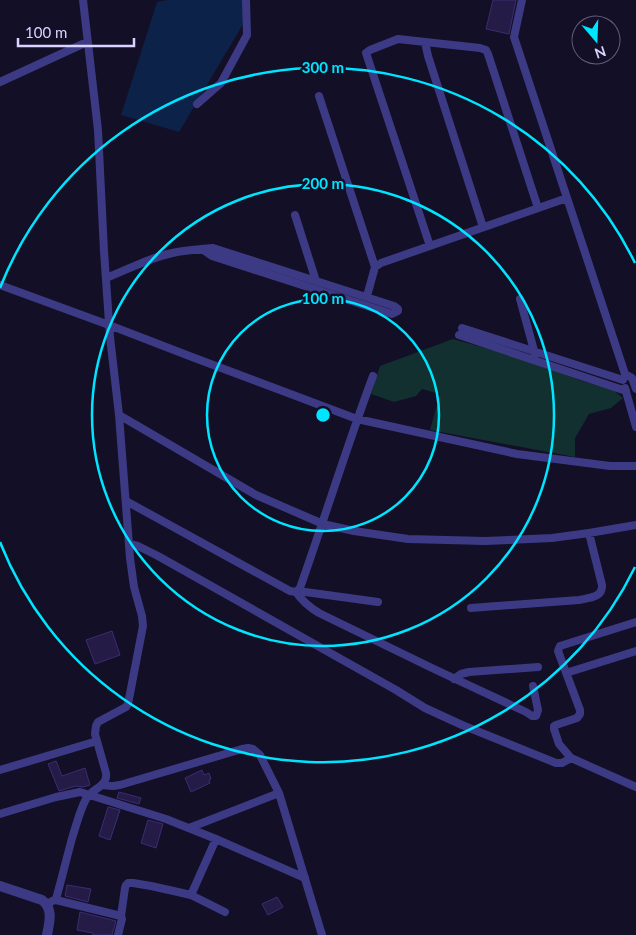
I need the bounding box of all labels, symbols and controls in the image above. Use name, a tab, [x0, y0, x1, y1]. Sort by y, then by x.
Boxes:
scale bar	[18, 15, 134, 47]
north arrow	[571, 15, 621, 65]
text: 100 m	[25, 23, 67, 41]
text: N	[593, 43, 608, 63]
text: 300 m	[302, 58, 344, 76]
text: 200 m	[302, 174, 344, 192]
text: 100 m	[302, 289, 344, 307]
centre of rings	[314, 406, 332, 424]

